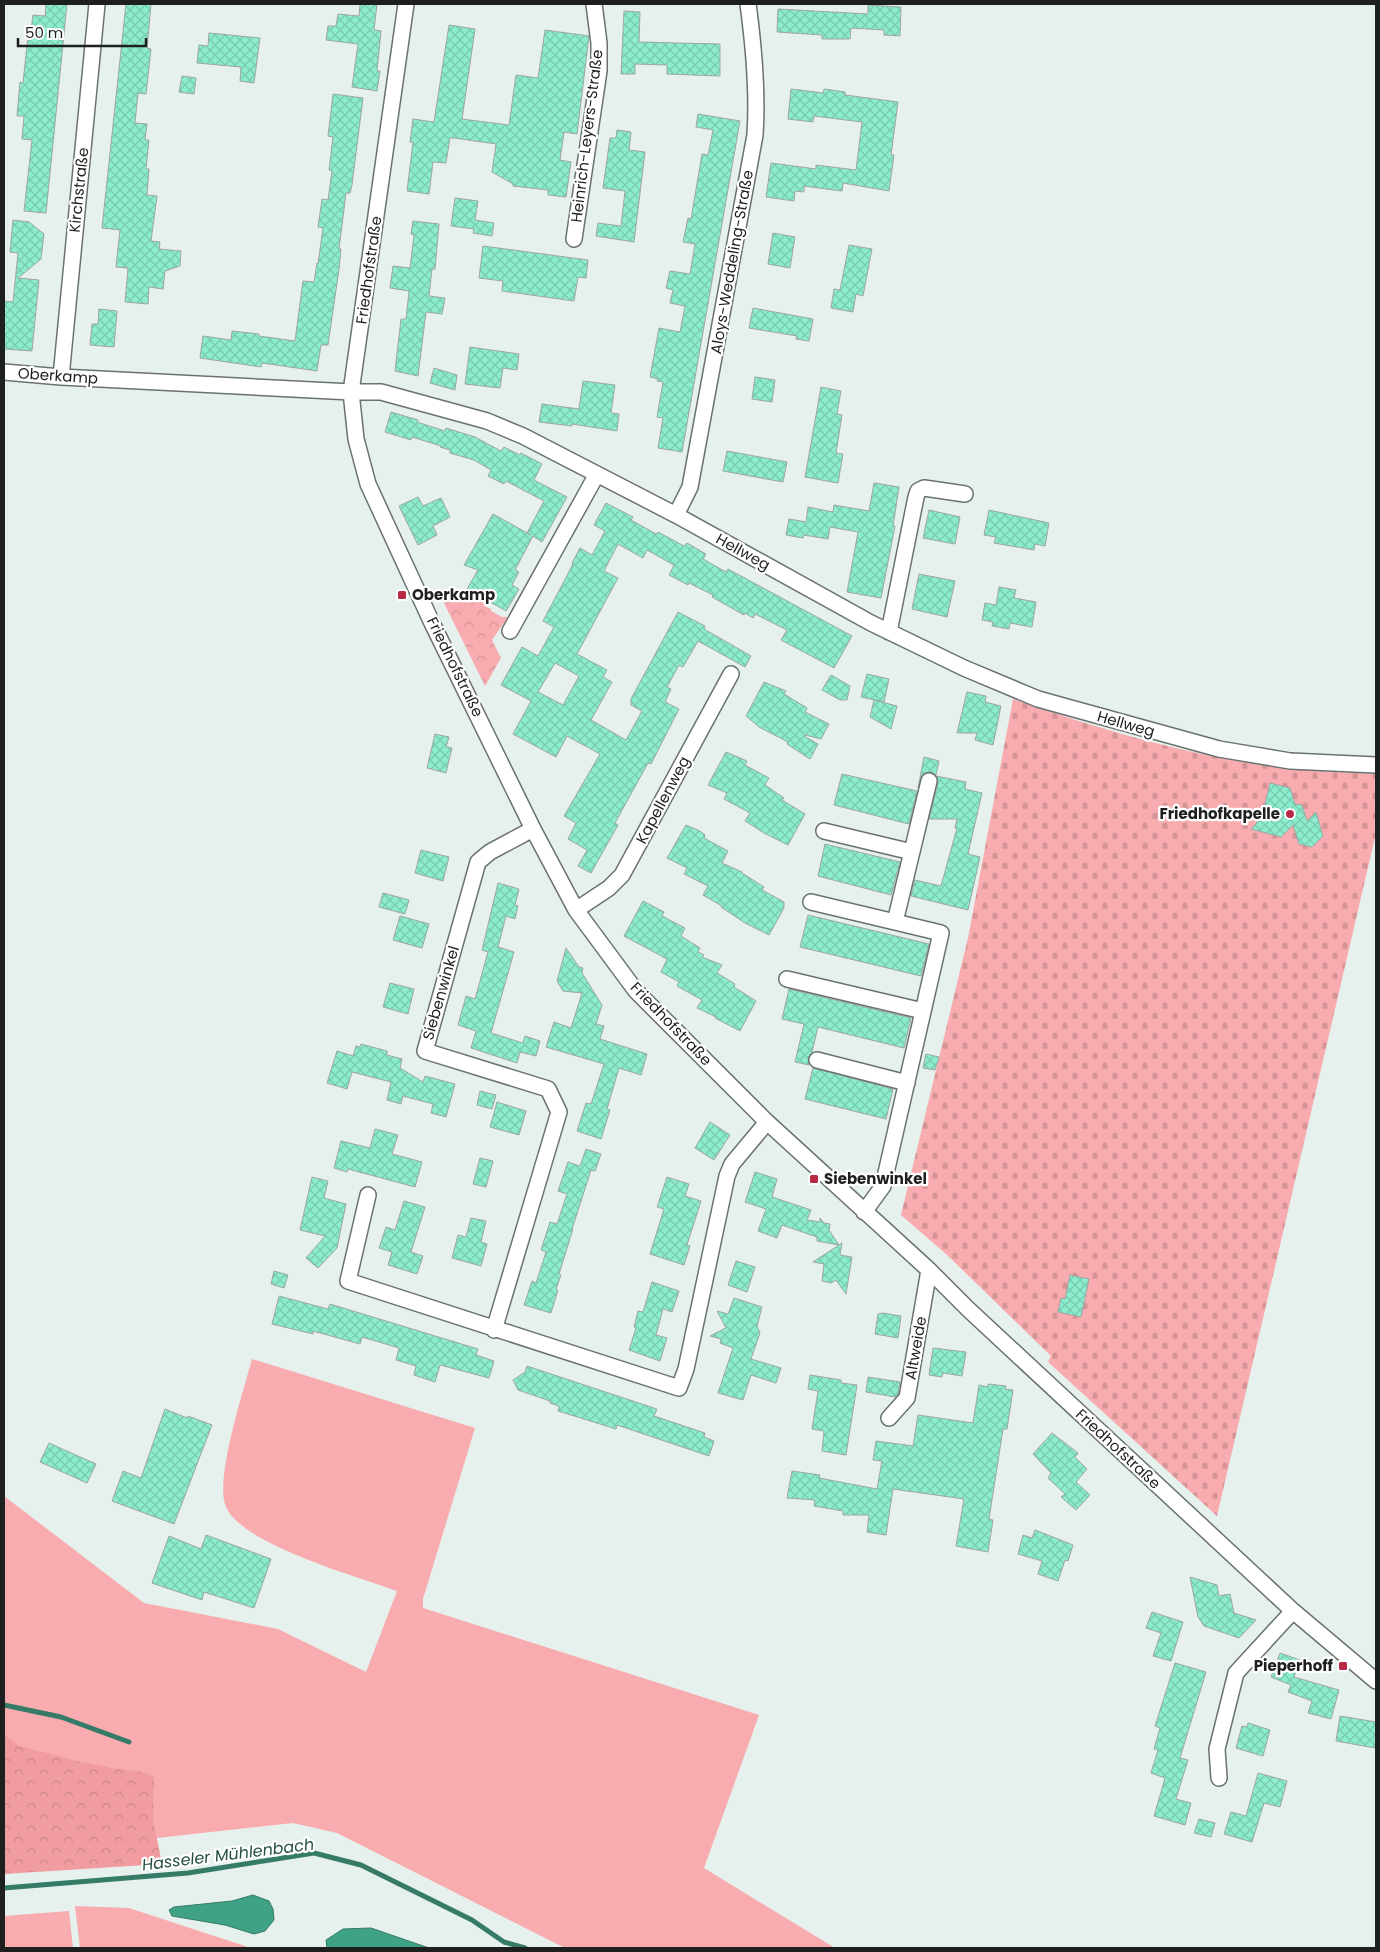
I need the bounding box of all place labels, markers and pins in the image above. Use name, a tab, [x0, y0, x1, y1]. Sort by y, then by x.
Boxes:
place label: Oberkamp	[412, 584, 495, 605]
marker: Oberkamp	[396, 589, 408, 601]
place label: Friedhofkapelle	[1159, 803, 1280, 824]
marker: Friedhofkapelle	[1284, 808, 1296, 820]
place label: Siebenwinkel	[824, 1168, 927, 1189]
marker: Siebenwinkel	[808, 1173, 820, 1185]
place label: Pieperhoff	[1254, 1655, 1334, 1676]
marker: Pieperhoff	[1337, 1660, 1349, 1672]

